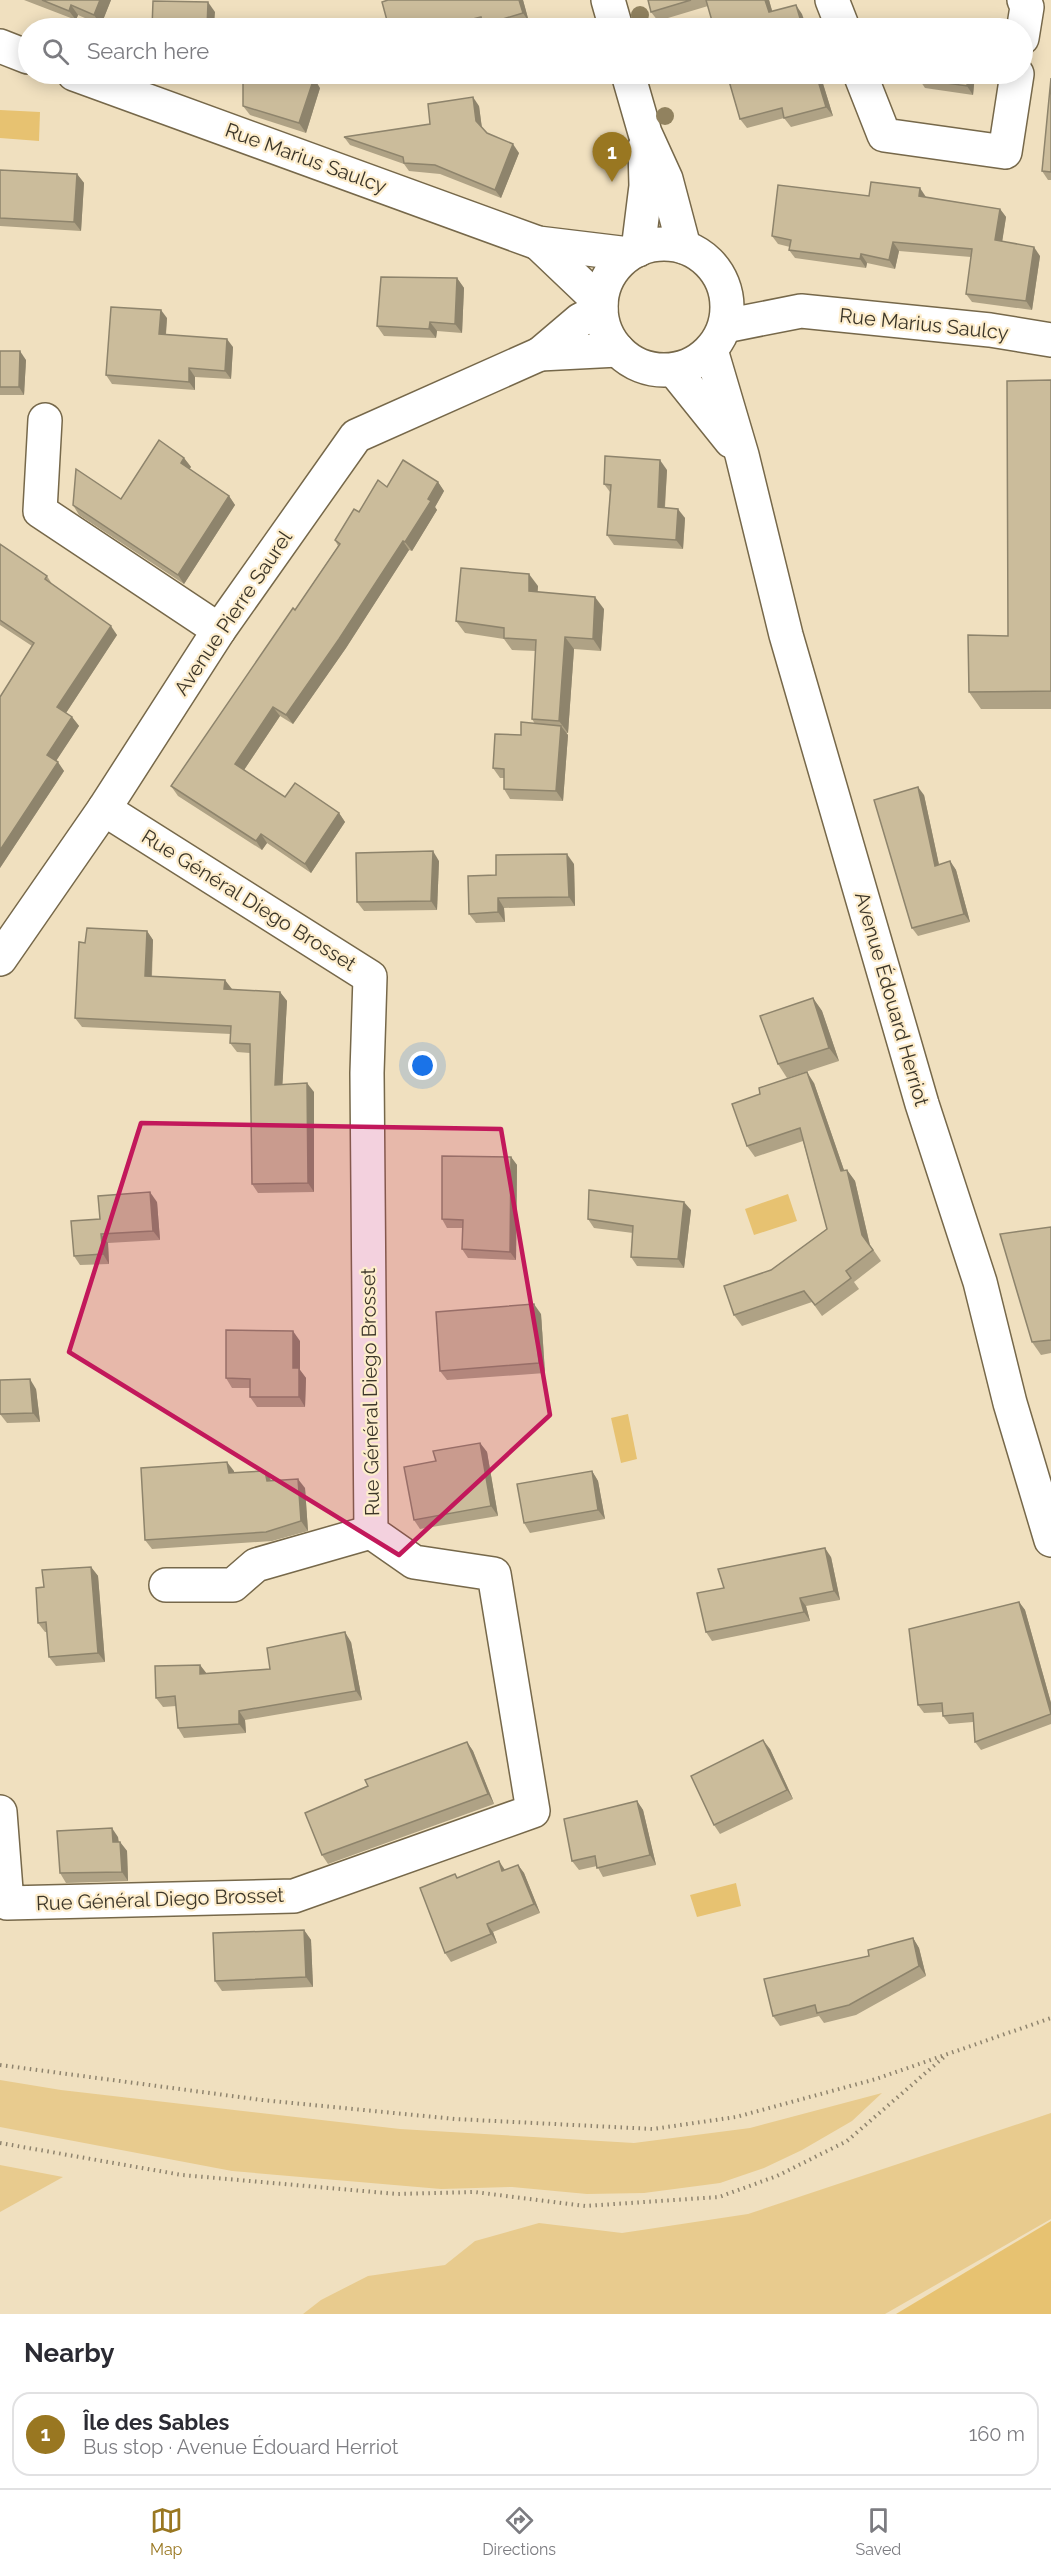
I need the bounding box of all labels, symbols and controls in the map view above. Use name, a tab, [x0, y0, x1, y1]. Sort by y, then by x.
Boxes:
search box	[18, 18, 1033, 84]
icon: search	[39, 35, 72, 68]
text: Search here	[87, 38, 209, 64]
street label: Rue Marius Saulcy	[222, 118, 390, 198]
pin: 1	[592, 132, 632, 182]
street label: Rue Marius Saulcy	[838, 303, 1010, 345]
street label: Avenue Pierre Saurel	[169, 526, 297, 700]
street label: Rue Général Diego Brosset	[137, 824, 361, 976]
street label: Avenue Édouard Herriot	[850, 889, 934, 1109]
your location	[408, 1051, 437, 1080]
street label: Rue Général Diego Brosset	[356, 1267, 384, 1516]
street label: Rue Général Diego Brosset	[36, 1883, 285, 1915]
text: Nearby	[24, 2338, 114, 2368]
text: Île des Sables	[83, 2409, 229, 2435]
text: 1	[41, 2422, 50, 2446]
text: 160 m	[969, 2422, 1025, 2446]
text: Bus stop · Avenue Édouard Herriot	[83, 2435, 399, 2459]
tab: Map	[150, 2504, 183, 2559]
tab: Directions	[482, 2504, 556, 2559]
tab: Saved	[855, 2504, 901, 2559]

